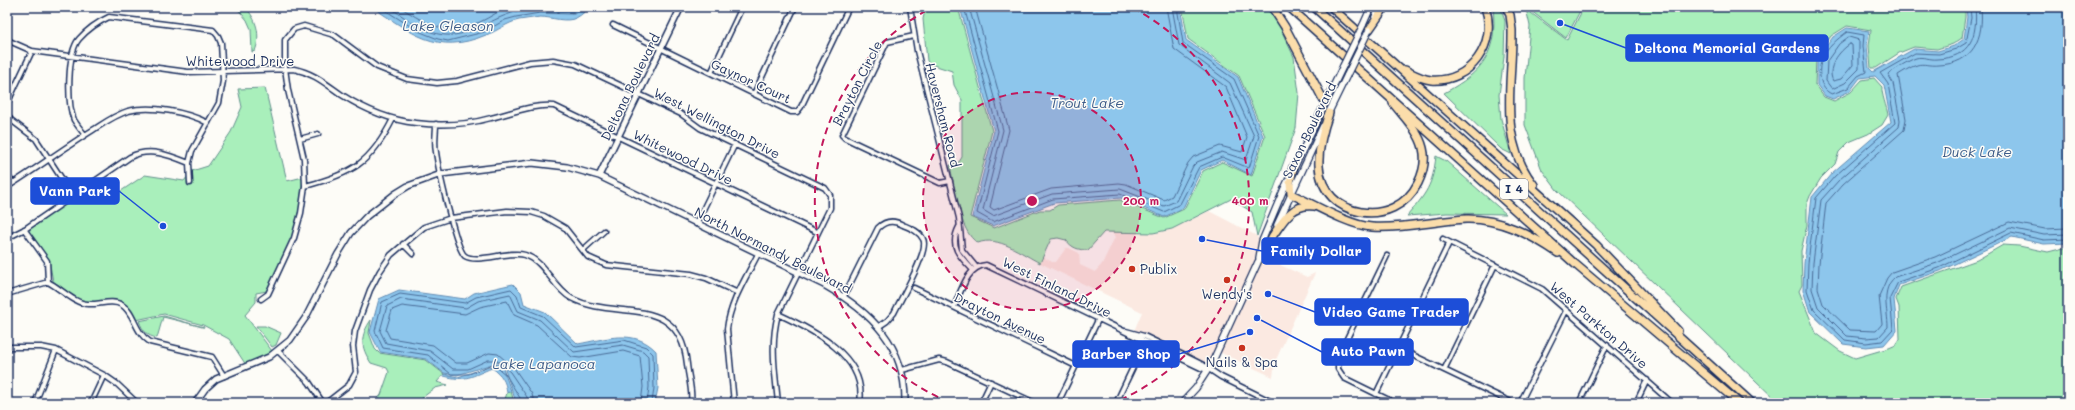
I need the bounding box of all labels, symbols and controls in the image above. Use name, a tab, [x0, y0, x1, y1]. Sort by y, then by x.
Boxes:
water label: Lake Gleason	[403, 16, 494, 35]
street label: Deltona Boulevard	[596, 30, 663, 143]
callout: Deltona Memorial Gardens	[1626, 35, 1828, 61]
street label: Brayton Circle	[828, 37, 885, 128]
text: Deltona Memorial Gardens	[1634, 38, 1820, 57]
street label: Whitewood Drive	[186, 52, 294, 69]
street label: Gaynor Court	[708, 55, 794, 107]
street label: Haversham Road	[922, 61, 965, 169]
street label: Saxon Boulevard	[1278, 79, 1339, 181]
street label: West Wellington Drive	[651, 83, 783, 162]
water label: Trout Lake	[1050, 93, 1124, 112]
street label: Whitewood Drive	[631, 125, 736, 188]
water label: Duck Lake	[1942, 142, 2012, 161]
callout: Vann Park	[31, 178, 119, 204]
road number: I 4	[1500, 179, 1528, 199]
text: Vann Park	[39, 181, 111, 200]
text: 200 m	[1123, 192, 1159, 208]
text: 400 m	[1232, 192, 1268, 208]
centre of rings	[1025, 194, 1039, 208]
street label: North Normandy Boulevard	[692, 203, 854, 297]
callout: Family Dollar	[1262, 238, 1370, 264]
text: Family Dollar	[1270, 241, 1362, 260]
street label: West Finland Drive	[1000, 253, 1115, 320]
place label: Publix	[1140, 260, 1178, 277]
marker: Publix	[1127, 264, 1137, 274]
marker: Wendy's	[1222, 275, 1232, 285]
street label: West Parkton Drive	[1547, 277, 1652, 372]
place label: Wendy's	[1202, 285, 1252, 302]
street label: Drayton Avenue	[951, 288, 1049, 347]
callout: Video Game Trader	[1315, 299, 1468, 325]
text: Video Game Trader	[1322, 302, 1460, 321]
callout: Auto Pawn	[1322, 339, 1413, 365]
callout: Barber Shop	[1073, 341, 1179, 367]
text: Auto Pawn	[1331, 341, 1405, 360]
marker: Nails & Spa	[1237, 343, 1247, 353]
text: Barber Shop	[1081, 344, 1171, 363]
place label: Nails & Spa	[1206, 353, 1278, 370]
water label: Lake Lapanoca	[492, 354, 596, 373]

